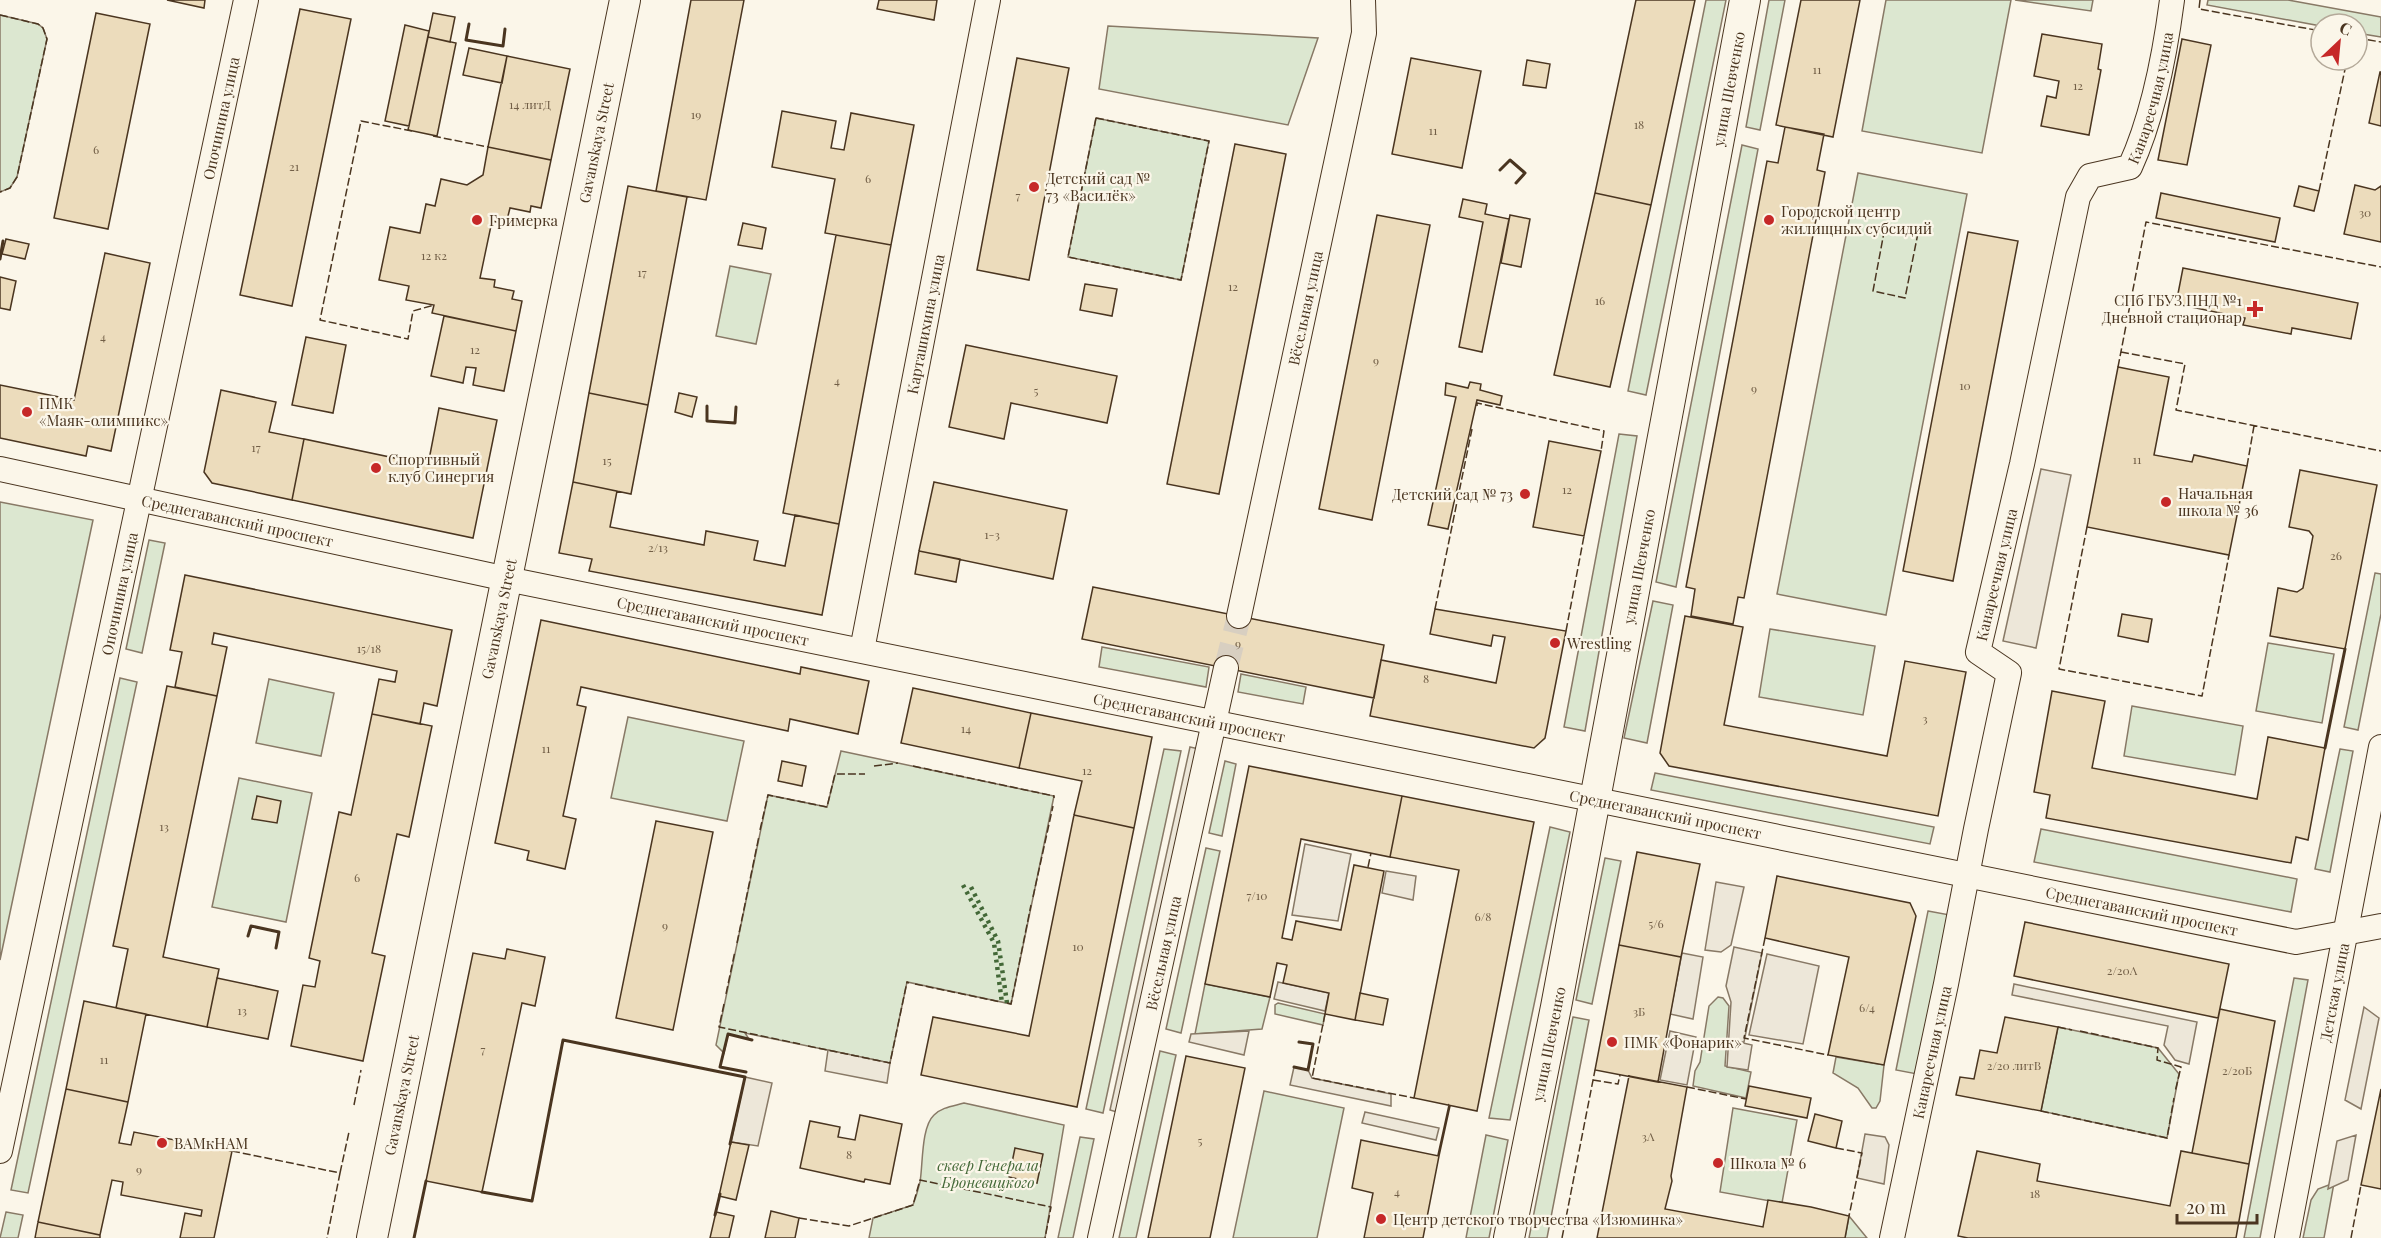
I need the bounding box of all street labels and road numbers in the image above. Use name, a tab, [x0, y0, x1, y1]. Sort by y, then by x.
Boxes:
street label: улица Шевченко	[1708, 30, 1749, 149]
street label: Канареечная улица	[2123, 30, 2177, 167]
street label: Опочинина улица	[198, 54, 244, 182]
street label: Gavanskaya Street	[574, 80, 618, 205]
street label: Вёсельная улица	[1283, 248, 1327, 367]
street label: Карташихина улица	[902, 252, 949, 396]
street label: Среднегаванский проспект	[140, 490, 335, 551]
street label: Канареечная улица	[1971, 506, 2021, 643]
street label: улица Шевченко	[1618, 507, 1659, 627]
street label: Опочинина улица	[96, 530, 142, 657]
street label: Gavanskaya Street	[476, 556, 521, 681]
street label: Среднегаванский проспект	[615, 592, 811, 650]
street label: Среднегаванский проспект	[1091, 688, 1287, 747]
street label: Среднегаванский проспект	[1568, 785, 1763, 843]
street label: Среднегаванский проспект	[2044, 881, 2240, 940]
street label: Вёсельная улица	[1141, 893, 1186, 1012]
street label: Детская улица	[2315, 941, 2353, 1044]
street label: Канареечная улица	[1908, 983, 1956, 1121]
street label: улица Шевченко	[1527, 985, 1570, 1104]
street label: Gavanskaya Street	[379, 1032, 423, 1157]

